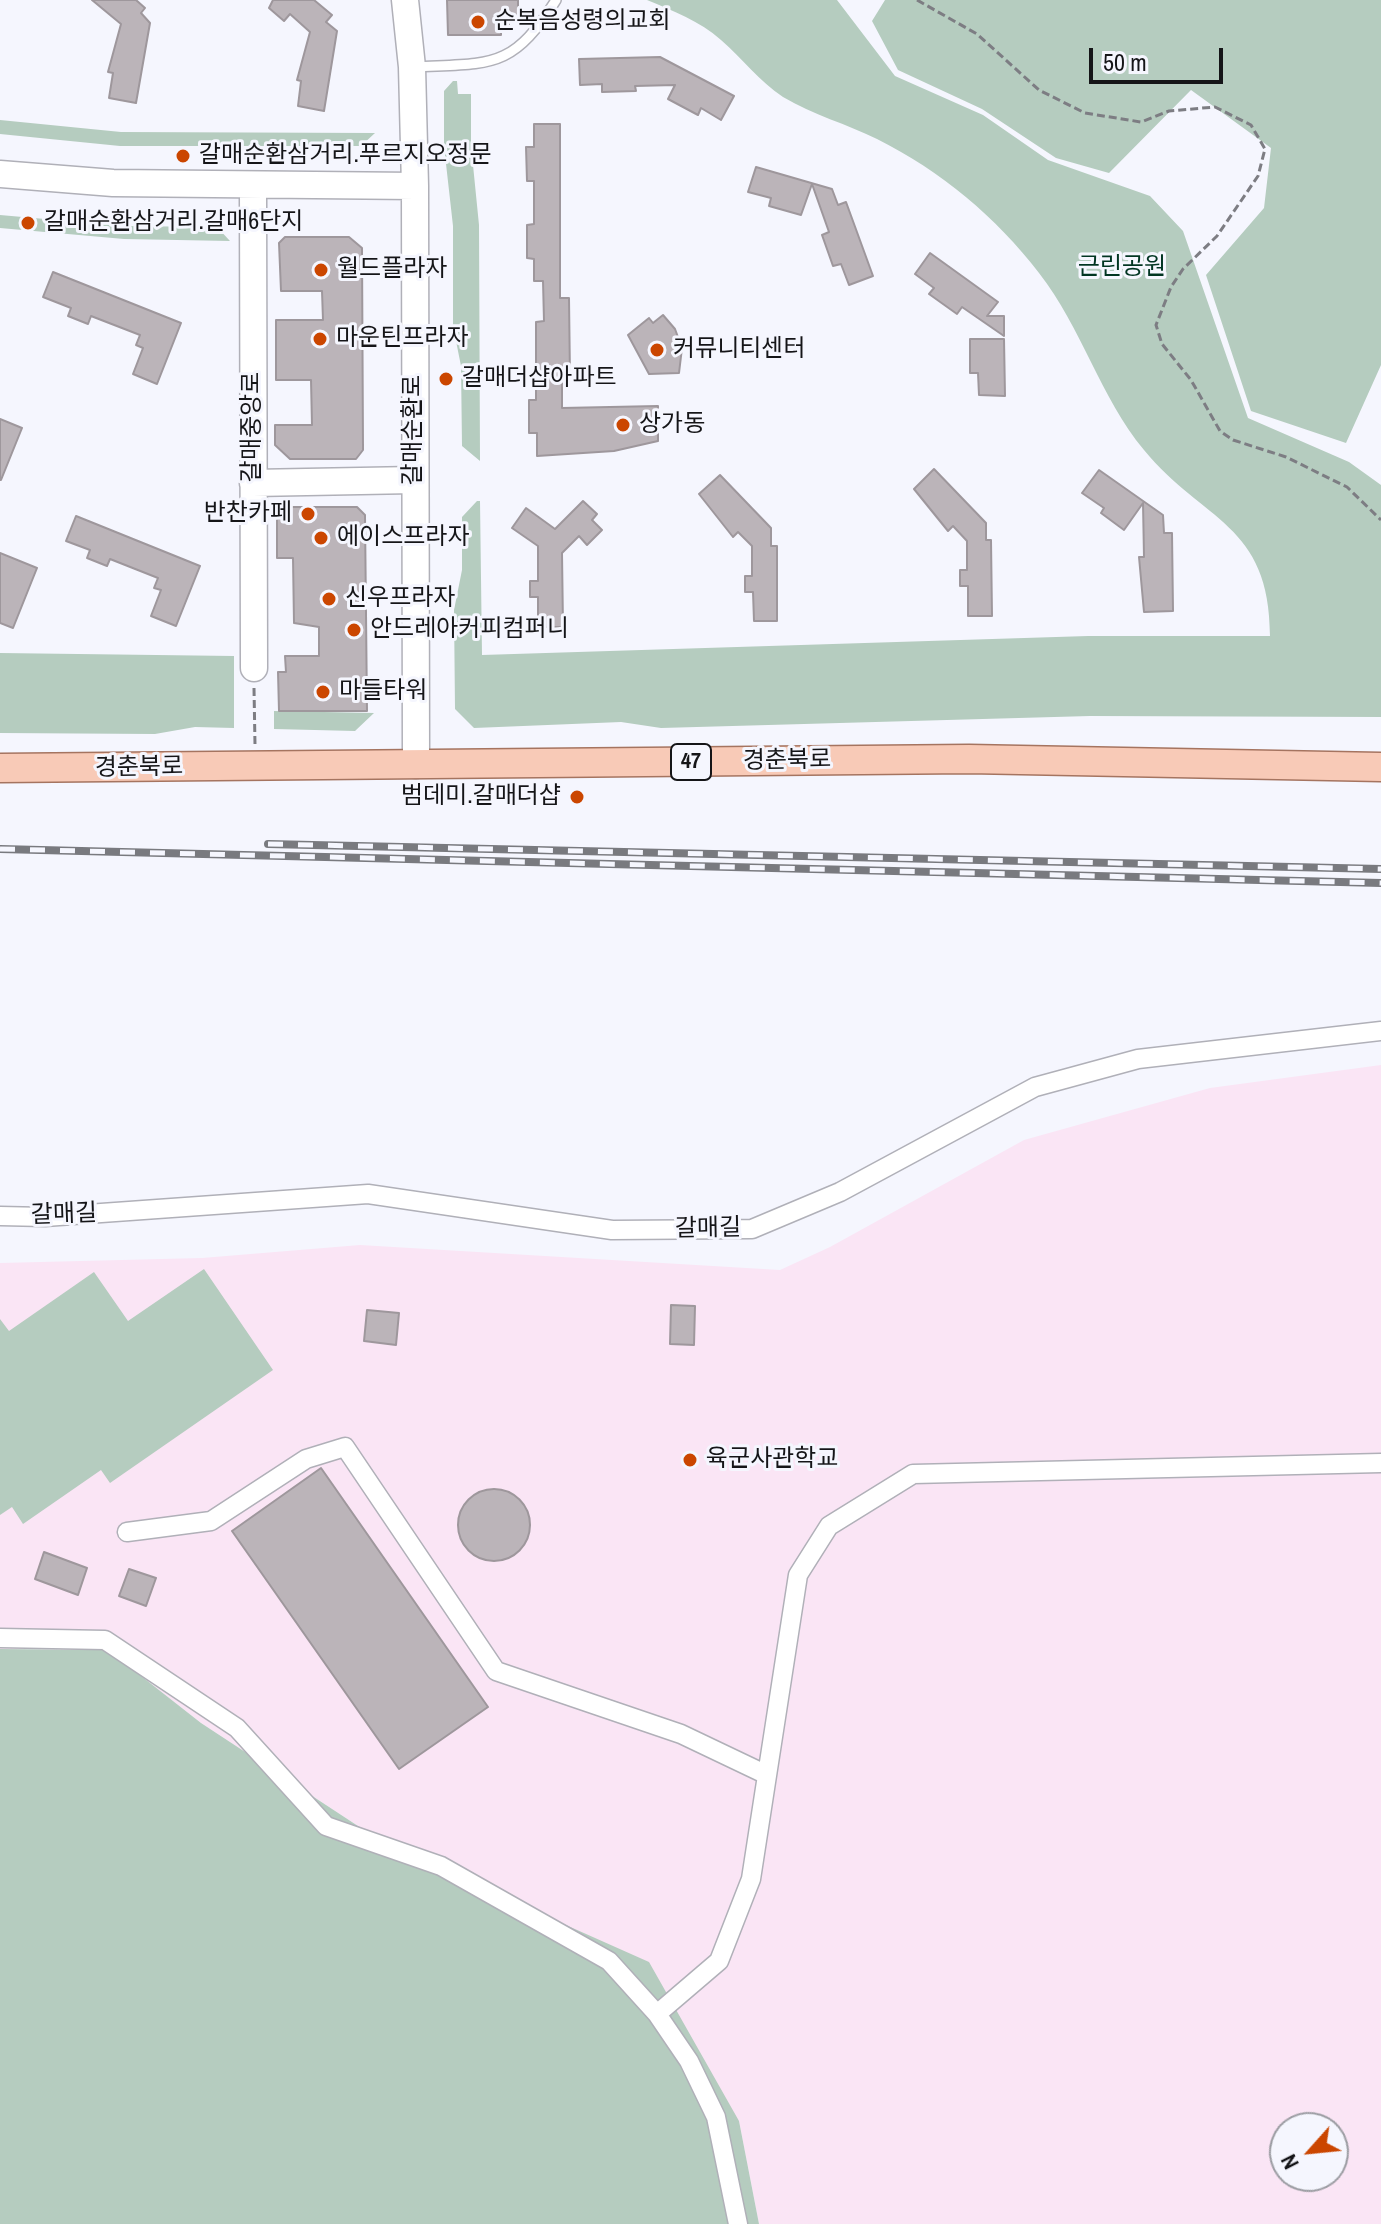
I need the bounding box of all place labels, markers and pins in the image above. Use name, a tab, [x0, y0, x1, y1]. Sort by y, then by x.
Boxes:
place label: 순복음성령의교회	[494, 8, 671, 36]
marker: 순복음성령의교회	[469, 13, 487, 31]
place label: 갈매순환삼거리.푸르지오정문	[199, 142, 492, 170]
marker: 갈매순환삼거리.푸르지오정문	[174, 147, 192, 165]
place label: 갈매순환삼거리.갈매6단지	[44, 209, 303, 237]
marker: 갈매순환삼거리.갈매6단지	[19, 214, 37, 232]
place label: 월드플라자	[337, 256, 447, 284]
marker: 월드플라자	[312, 261, 330, 279]
place label: 마운틴프라자	[336, 325, 468, 353]
marker: 마운틴프라자	[311, 330, 329, 348]
place label: 커뮤니티센터	[673, 336, 805, 364]
marker: 커뮤니티센터	[648, 341, 666, 359]
place label: 갈매더샵아파트	[462, 365, 617, 393]
marker: 갈매더샵아파트	[437, 370, 455, 388]
place label: 상가동	[639, 411, 705, 439]
marker: 상가동	[614, 416, 632, 434]
place label: 반찬카페	[204, 500, 292, 528]
marker: 반찬카페	[299, 505, 317, 523]
place label: 에이스프라자	[337, 524, 469, 552]
marker: 에이스프라자	[312, 529, 330, 547]
place label: 신우프라자	[345, 585, 455, 613]
marker: 신우프라자	[320, 590, 338, 608]
place label: 안드레아커피컴퍼니	[370, 616, 569, 644]
marker: 안드레아커피컴퍼니	[345, 621, 363, 639]
place label: 마들타워	[339, 678, 427, 706]
marker: 마들타워	[314, 683, 332, 701]
place label: 범데미.갈매더샵	[401, 783, 561, 811]
marker: 범데미.갈매더샵	[568, 788, 586, 806]
place label: 육군사관학교	[706, 1446, 838, 1474]
marker: 육군사관학교	[681, 1451, 699, 1469]

